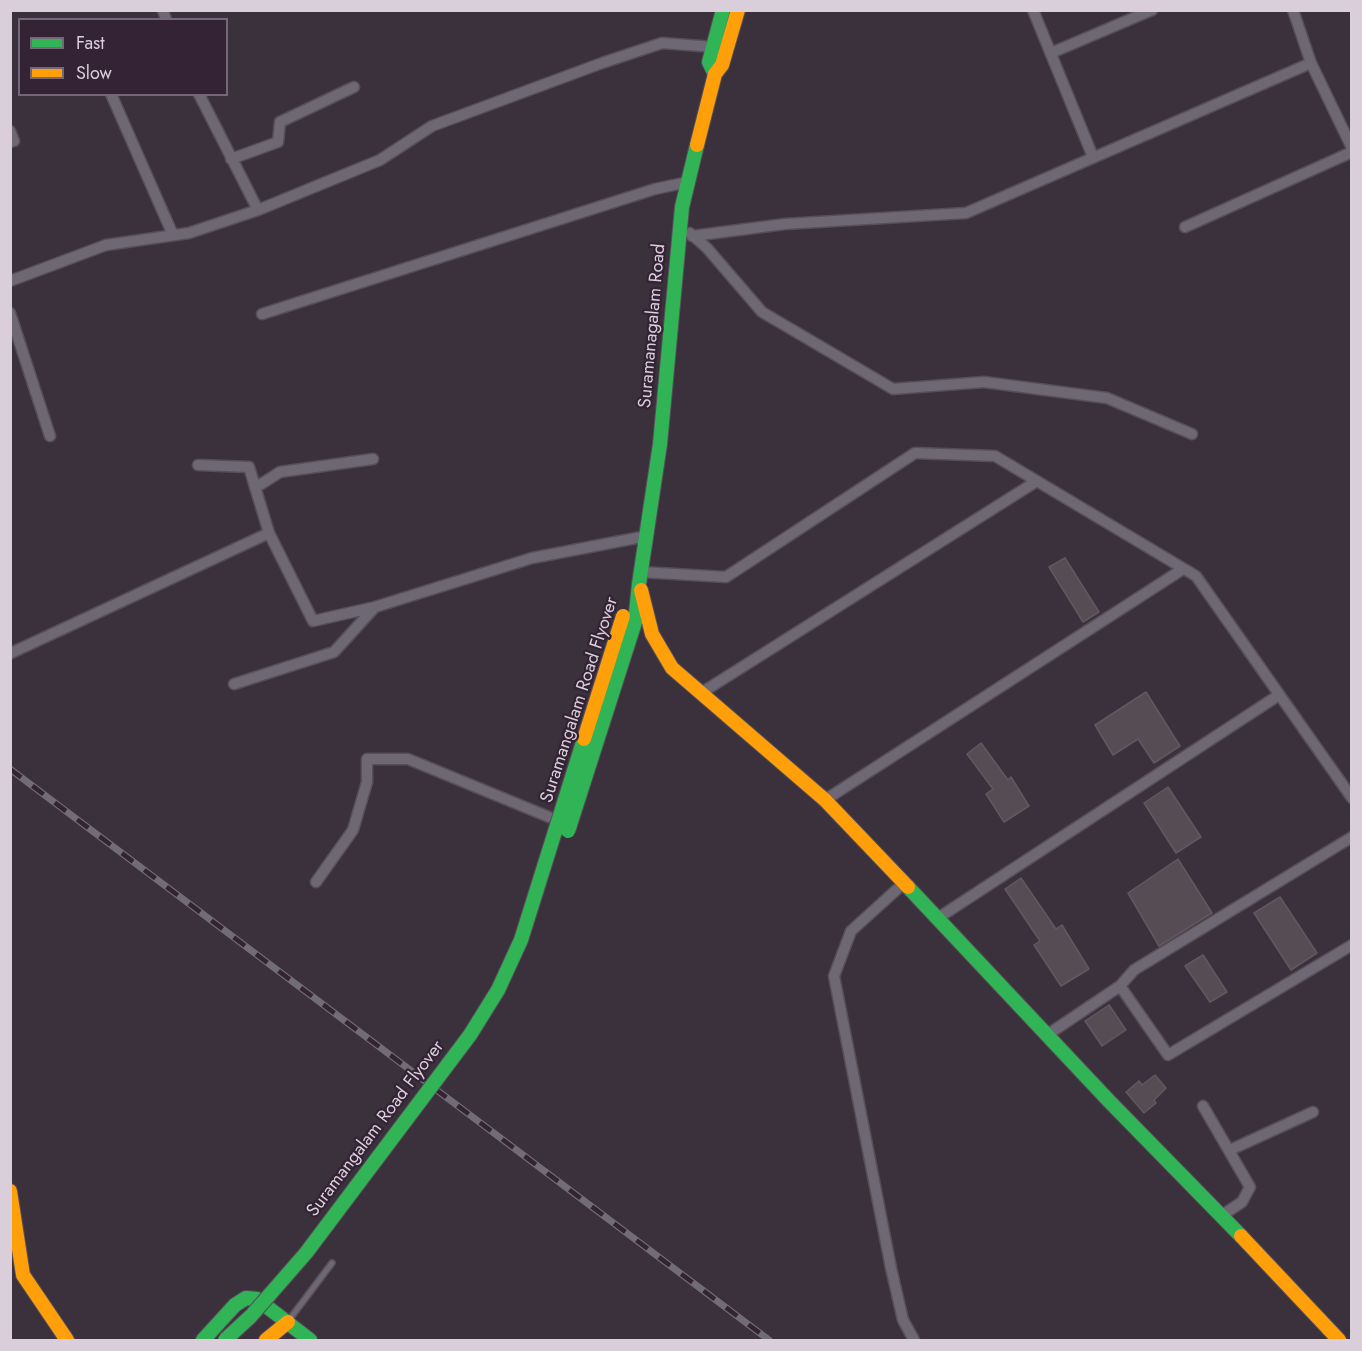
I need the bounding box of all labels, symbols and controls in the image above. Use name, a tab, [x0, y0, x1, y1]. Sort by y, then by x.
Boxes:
legend	[18, 18, 228, 96]
text: Fast	[76, 30, 105, 56]
text: Slow	[76, 60, 112, 86]
street label: Suramanagalam Road	[635, 243, 671, 409]
street label: Suramangalam Road Flyover	[536, 594, 624, 806]
street label: Suramangalam Road Flyover	[303, 1037, 449, 1221]

